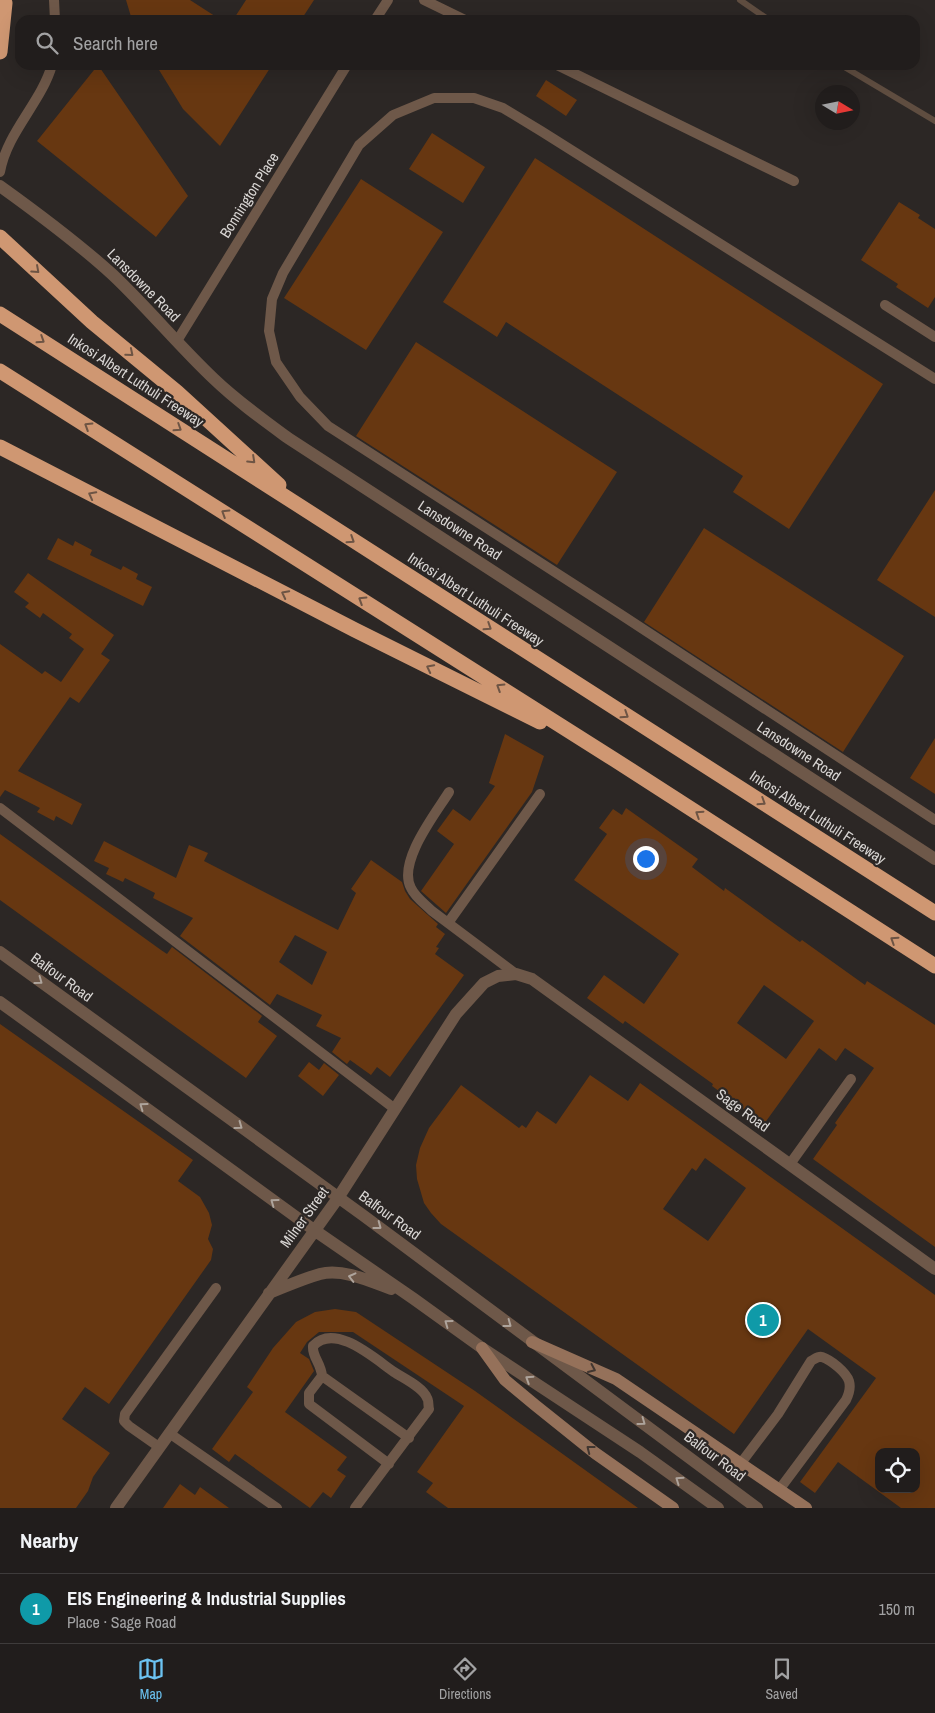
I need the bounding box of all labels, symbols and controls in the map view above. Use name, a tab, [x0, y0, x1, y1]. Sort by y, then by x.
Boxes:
search box	[15, 15, 920, 70]
icon: search	[33, 29, 61, 57]
text: Search here	[73, 30, 158, 56]
north arrow	[815, 85, 860, 130]
street label: Bonnington Place	[214, 148, 284, 242]
street label: Lansdowne Road	[103, 244, 185, 326]
one-way arrow	[30, 264, 39, 273]
street label: Inkosi Albert Luthuli Freeway	[64, 328, 209, 432]
one-way arrow	[35, 334, 45, 343]
one-way arrow	[124, 347, 133, 355]
one-way arrow	[172, 422, 181, 432]
one-way arrow	[84, 423, 93, 433]
one-way arrow	[246, 454, 255, 463]
one-way arrow	[89, 491, 98, 501]
street label: Lansdowne Road	[414, 495, 506, 565]
one-way arrow	[221, 510, 230, 520]
one-way arrow	[346, 534, 355, 543]
street label: Inkosi Albert Luthuli Freeway	[404, 547, 549, 651]
one-way arrow	[281, 590, 290, 600]
one-way arrow	[359, 597, 368, 607]
one-way arrow	[483, 621, 492, 631]
one-way arrow	[426, 664, 435, 674]
one-way arrow	[496, 684, 505, 693]
one-way arrow	[620, 709, 629, 718]
street label: Lansdowne Road	[753, 716, 845, 786]
street label: Inkosi Albert Luthuli Freeway	[746, 765, 891, 869]
one-way arrow	[757, 796, 766, 806]
one-way arrow	[695, 811, 704, 820]
your location	[633, 846, 659, 872]
one-way arrow	[890, 937, 900, 946]
street label: Balfour Road	[27, 947, 97, 1007]
one-way arrow	[34, 975, 43, 984]
street label: Sage Road	[712, 1083, 774, 1137]
one-way arrow	[139, 1103, 149, 1112]
one-way arrow	[233, 1120, 242, 1129]
street label: Milner Street	[275, 1182, 334, 1252]
street label: Balfour Road	[355, 1185, 425, 1245]
one-way arrow	[271, 1199, 280, 1207]
one-way arrow	[372, 1220, 382, 1229]
one-way arrow	[348, 1272, 356, 1282]
pin: 1	[747, 1301, 779, 1339]
one-way arrow	[502, 1318, 512, 1327]
one-way arrow	[445, 1321, 454, 1329]
one-way arrow	[587, 1362, 596, 1373]
one-way arrow	[526, 1376, 535, 1386]
one-way arrow	[636, 1416, 645, 1425]
street label: Balfour Road	[680, 1426, 750, 1486]
one-way arrow	[587, 1446, 596, 1455]
map controls	[875, 1448, 920, 1493]
button: locate	[875, 1448, 920, 1493]
one-way arrow	[675, 1477, 685, 1486]
text: Nearby	[20, 1526, 78, 1555]
text: EIS Engineering & Industrial Supplies	[67, 1585, 346, 1611]
text: 1	[32, 1598, 40, 1620]
text: 150 m	[879, 1598, 915, 1620]
text: Place · Sage Road	[67, 1611, 176, 1633]
tab: Map	[137, 1655, 165, 1703]
tab: Directions	[439, 1655, 491, 1703]
tab: Saved	[765, 1655, 798, 1703]

